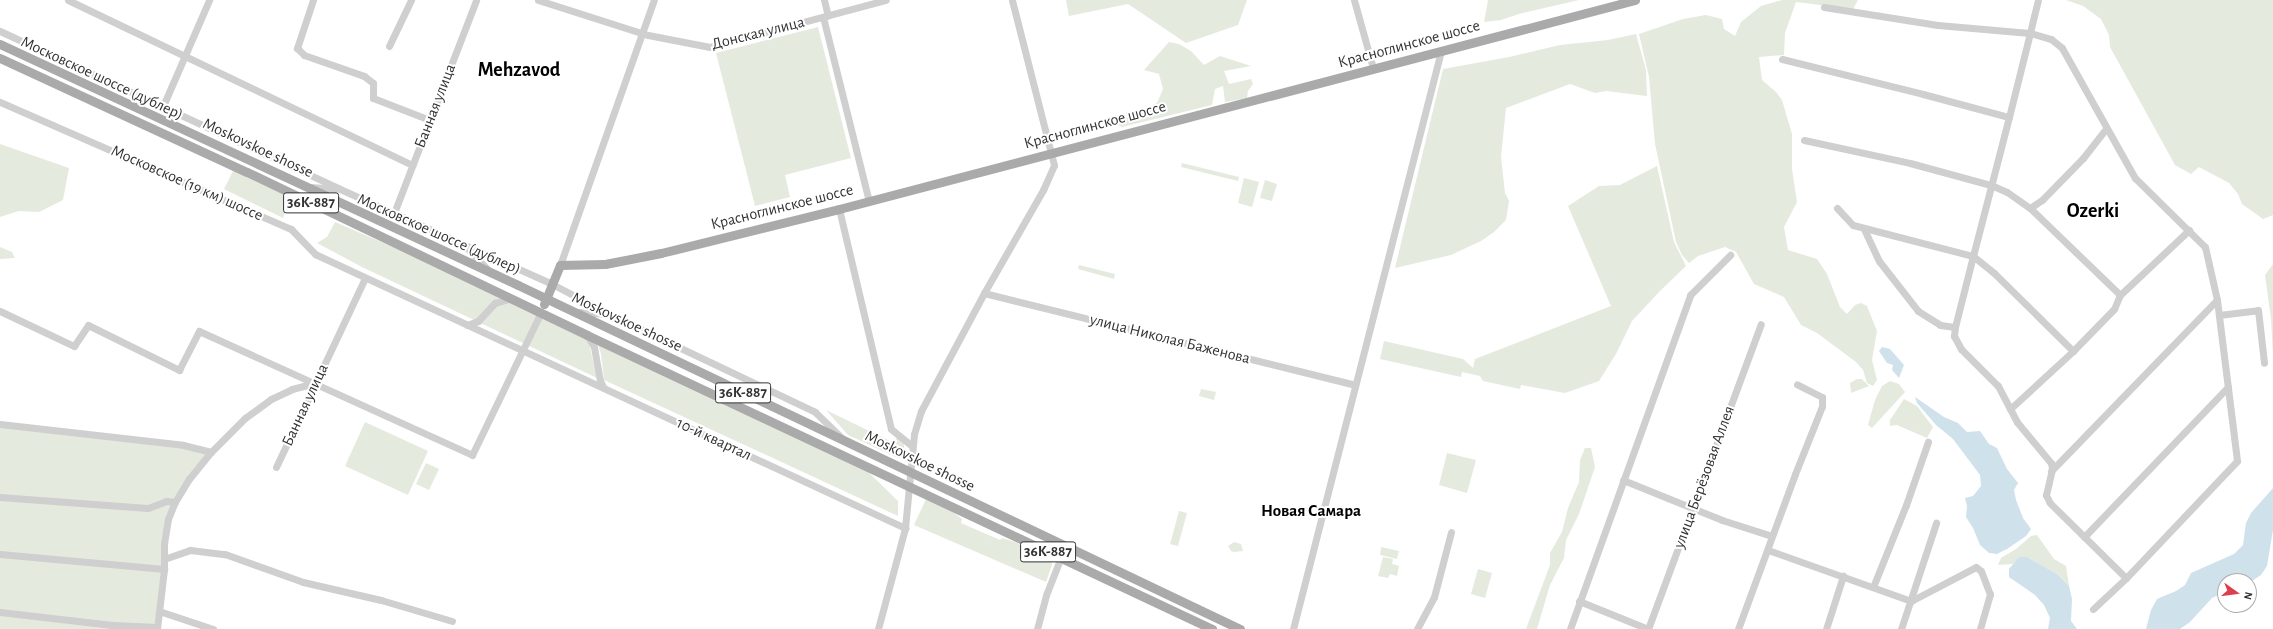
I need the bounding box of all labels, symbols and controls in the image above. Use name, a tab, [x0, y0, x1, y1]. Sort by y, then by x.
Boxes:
street label: Донская улица	[709, 12, 807, 54]
street label: Красноглинское шоссе	[1336, 16, 1482, 72]
street label: Московское шоссе (дублер)	[18, 32, 186, 124]
district label: Mehzavod	[478, 58, 560, 82]
street label: Банная улица	[410, 61, 460, 151]
street label: Красноглинское шоссе	[1022, 97, 1168, 153]
street label: Moskovskoe shosse	[200, 114, 316, 182]
street label: Московское (19 км) шоссе	[108, 141, 266, 225]
street label: Красноглинское шоссе	[709, 180, 855, 234]
street label: Московское шоссе (дублер)	[354, 189, 524, 279]
road number: 36К-887	[283, 190, 339, 216]
district label: Ozerki	[2067, 199, 2119, 223]
street label: Moskovskoe shosse	[569, 288, 685, 356]
street label: улица Николая Баженова	[1088, 310, 1252, 368]
street label: Банная улица	[278, 361, 332, 449]
road number: 36К-887	[715, 380, 771, 406]
street label: улица Берёзовая Аллея	[1669, 403, 1739, 551]
street label: 10-й квартал	[673, 413, 755, 465]
street label: Moskovskoe shosse	[862, 426, 978, 496]
district label: Новая Самара	[1261, 501, 1361, 521]
road number: 36К-887	[1020, 539, 1076, 565]
north arrow	[2217, 573, 2257, 613]
text: N	[2242, 591, 2254, 601]

